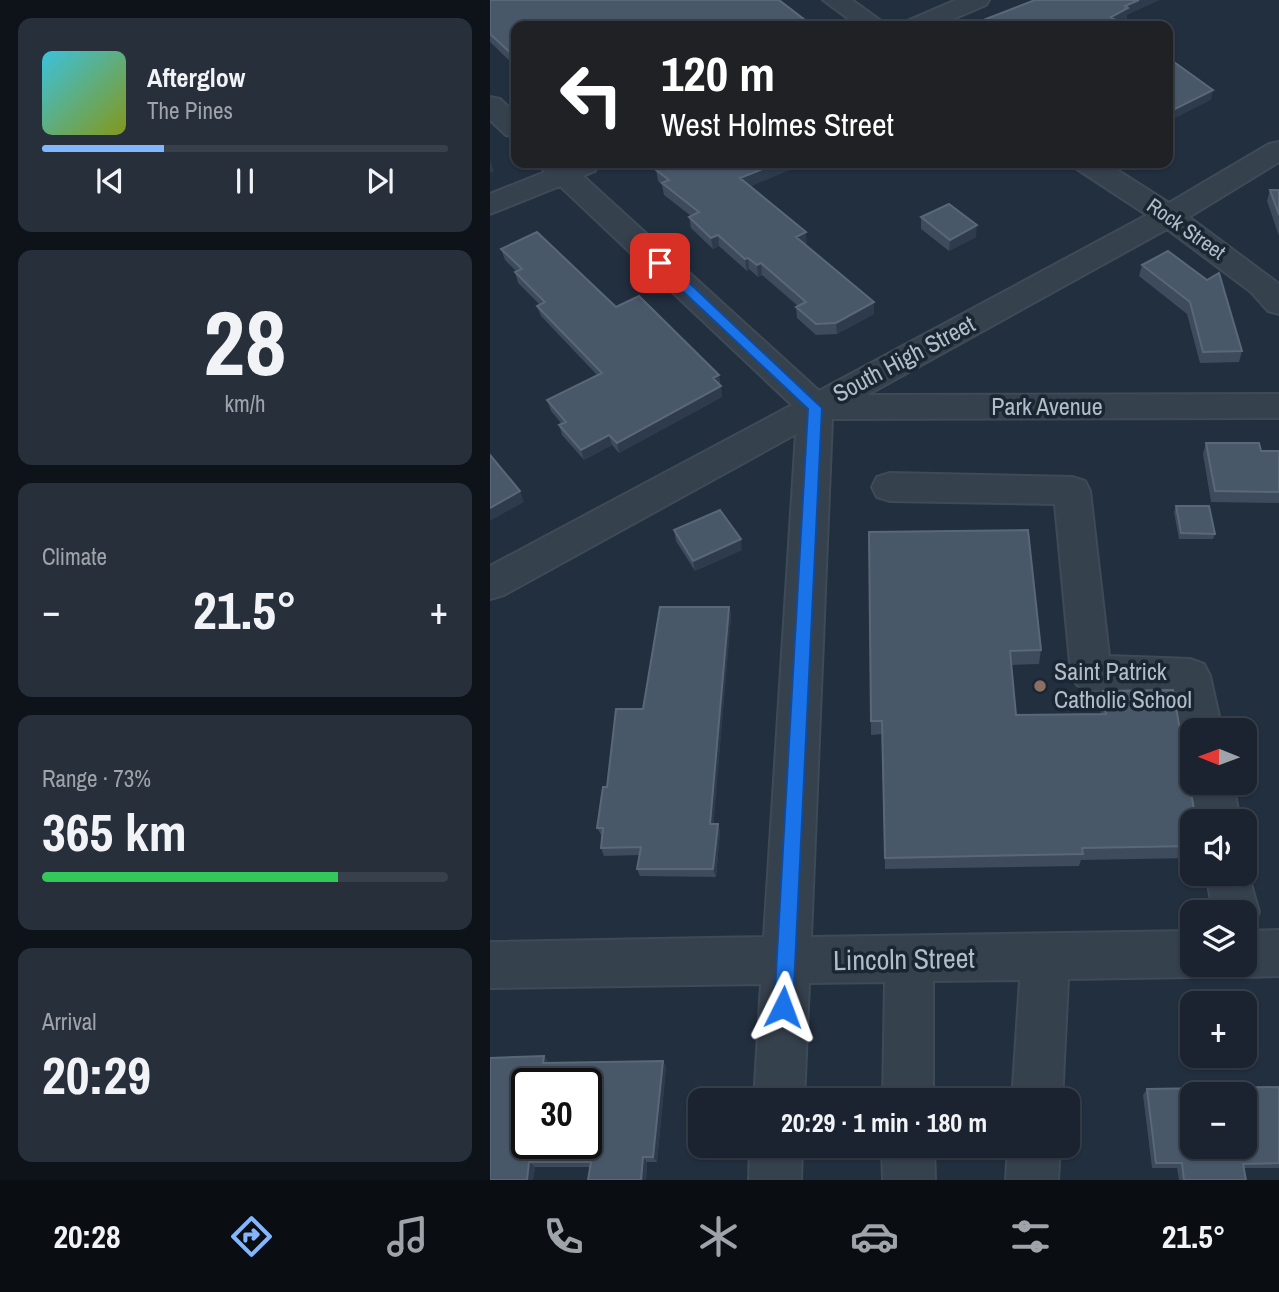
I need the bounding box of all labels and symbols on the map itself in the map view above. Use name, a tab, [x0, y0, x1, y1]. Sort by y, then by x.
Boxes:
street label: Rock Street	[1141, 191, 1232, 266]
pin	[630, 233, 690, 293]
street label: South High Street	[827, 307, 981, 409]
street label: Park Avenue	[991, 390, 1103, 422]
place label: Saint Patrick Catholic School	[1054, 655, 1192, 715]
marker: Saint Patrick Catholic School	[1032, 678, 1048, 694]
north arrow	[1180, 718, 1256, 794]
street label: Lincoln Street	[833, 939, 975, 979]
position arrow	[746, 970, 820, 1044]
speed limit sign: 30	[511, 1068, 602, 1159]

